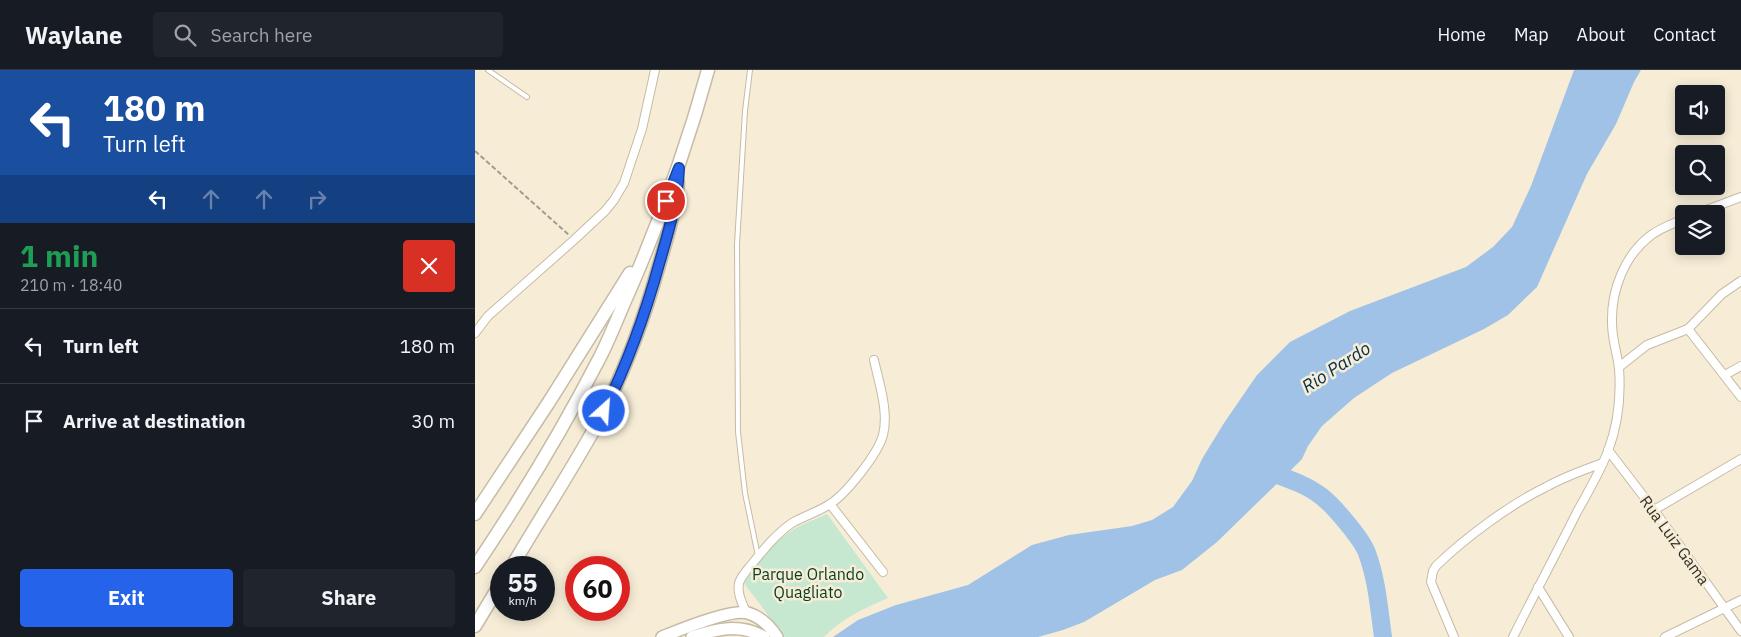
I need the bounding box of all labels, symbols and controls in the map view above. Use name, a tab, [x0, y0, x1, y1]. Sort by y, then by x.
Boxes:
search box	[153, 12, 503, 57]
text: Waylane	[25, 19, 123, 51]
icon: search	[171, 21, 199, 49]
text: Search here	[211, 23, 312, 47]
text: Home	[1438, 23, 1486, 46]
text: Map	[1514, 23, 1549, 46]
text: About	[1577, 23, 1625, 46]
text: Contact	[1653, 23, 1716, 46]
text: 180 m	[103, 85, 206, 131]
map controls	[1675, 85, 1725, 255]
button: sound	[1675, 85, 1725, 135]
icon: left	[20, 90, 85, 155]
text: Turn left	[103, 129, 186, 158]
button: search	[1675, 145, 1725, 195]
pin	[645, 180, 687, 222]
icon: left	[144, 185, 172, 213]
icon: ahead	[197, 185, 225, 213]
icon: ahead	[250, 185, 278, 213]
icon: right	[303, 185, 331, 213]
icon: arrive	[652, 187, 680, 215]
button: layers	[1675, 205, 1725, 255]
text: 1 min	[20, 236, 98, 275]
button: close	[403, 240, 455, 292]
text: 210 m · 18:40	[20, 275, 122, 295]
icon: left	[20, 332, 48, 360]
text: Turn left	[63, 334, 139, 358]
text: 180 m	[400, 334, 455, 358]
water label: Rio Pardo	[1297, 336, 1375, 398]
position arrow	[577, 384, 629, 436]
icon: arrive	[20, 407, 48, 435]
text: Arrive at destination	[63, 409, 246, 433]
text: 30 m	[411, 409, 455, 433]
street label: Rua Luiz Gama	[1636, 491, 1715, 589]
speed limit sign: 60	[565, 556, 630, 621]
park label: Parque Orlando Quagliato	[752, 564, 864, 602]
text: 55	[507, 566, 538, 599]
button: Exit	[20, 569, 233, 627]
button: Share	[243, 569, 455, 627]
text: km/h	[508, 593, 537, 608]

